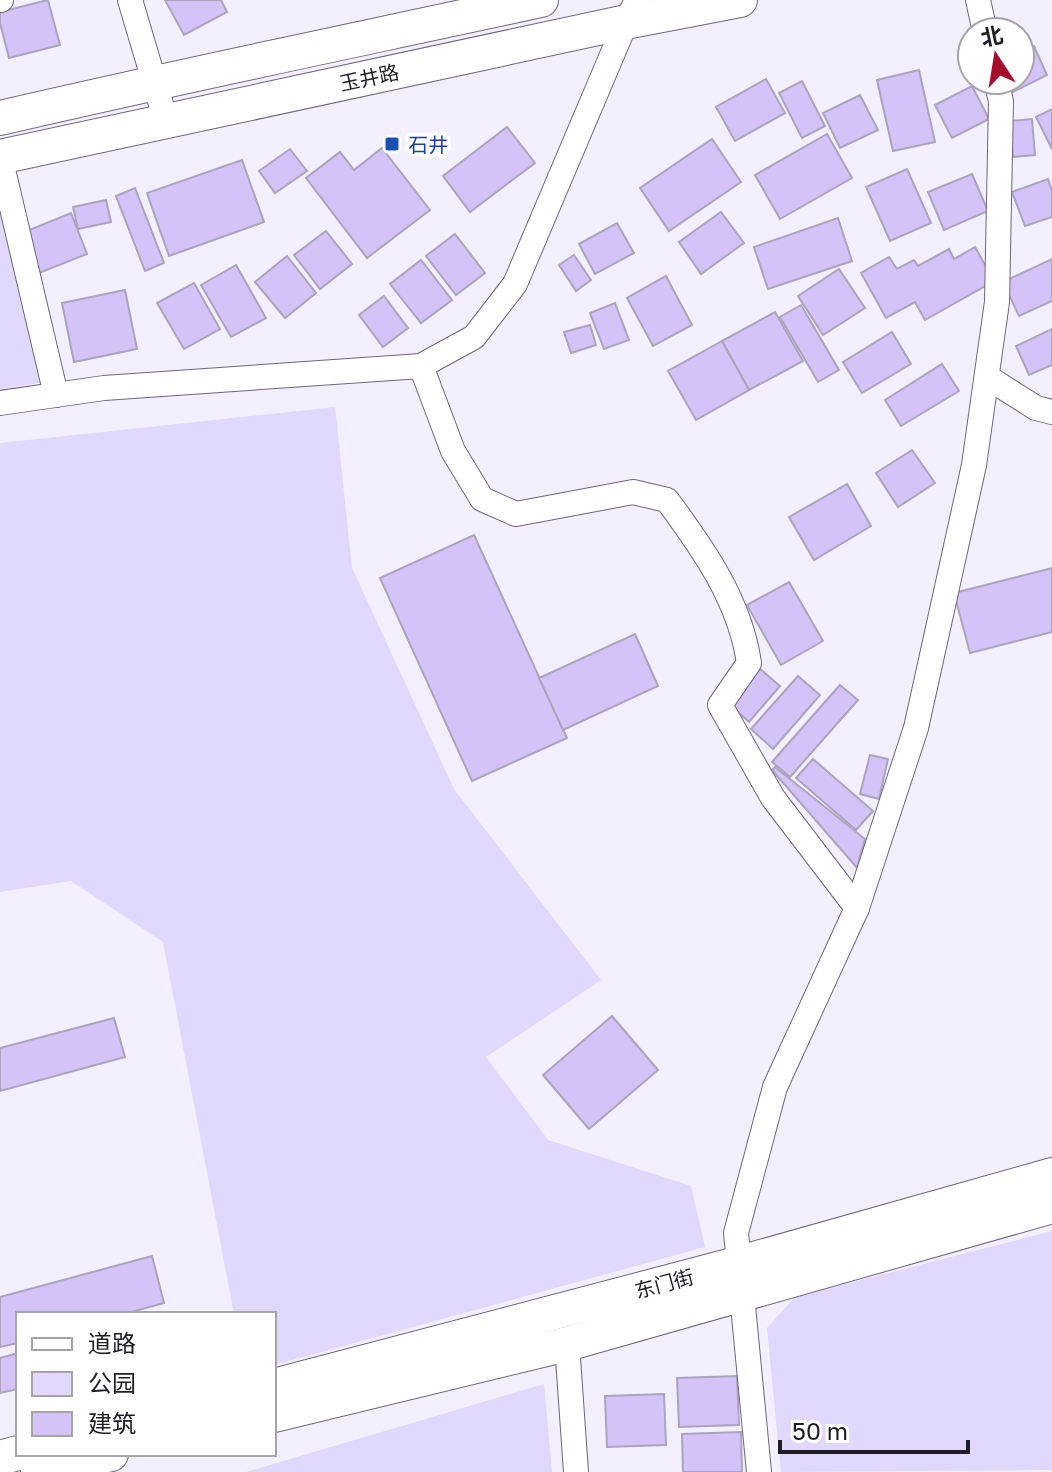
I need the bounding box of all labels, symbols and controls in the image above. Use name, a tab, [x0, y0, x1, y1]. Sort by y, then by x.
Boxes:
north arrow	[956, 16, 1036, 96]
text: 北	[978, 20, 1005, 51]
street label: 玉井路	[337, 59, 401, 95]
place label: 石井	[408, 132, 448, 156]
marker: 石井	[383, 135, 401, 153]
street label: 东门街	[632, 1264, 696, 1302]
legend	[16, 1312, 276, 1456]
text: 道路	[88, 1328, 136, 1357]
text: 公园	[88, 1368, 136, 1397]
scale bar	[780, 1404, 968, 1454]
text: 建筑	[88, 1408, 136, 1437]
text: 50 m	[792, 1416, 848, 1445]

